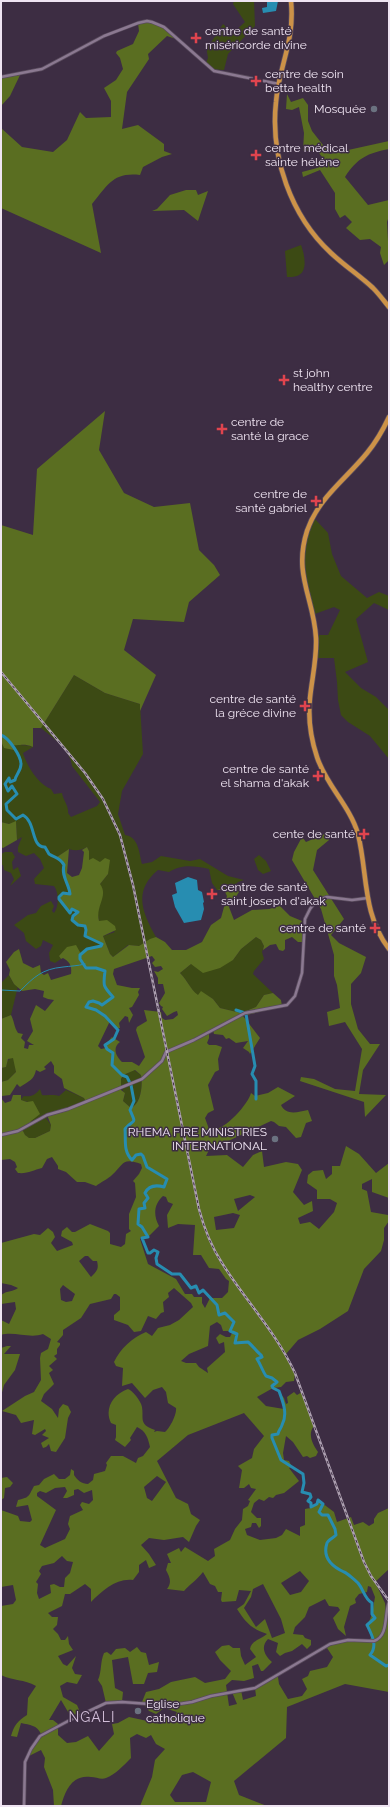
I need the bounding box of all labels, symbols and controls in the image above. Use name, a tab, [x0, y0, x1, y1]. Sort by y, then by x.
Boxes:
place label: centre de santé miséricorde divine	[205, 24, 307, 52]
marker: centre de santé miséricorde divine	[190, 32, 202, 44]
place label: centre de soin betta health	[265, 67, 344, 95]
marker: centre de soin betta health	[250, 75, 262, 87]
place label: Mosquée	[314, 102, 366, 116]
marker: Mosquée	[369, 104, 379, 114]
place label: centre médical sainte héléne	[265, 141, 349, 169]
marker: centre médical sainte héléne	[250, 149, 262, 161]
place label: st john healthy centre	[293, 366, 373, 394]
marker: st john healthy centre	[278, 374, 290, 386]
place label: centre de santé la grace	[231, 415, 309, 443]
marker: centre de santé la grace	[216, 423, 228, 435]
place label: centre de santé gabriel	[235, 487, 308, 515]
marker: centre de santé gabriel	[310, 495, 322, 507]
place label: centre de santé la gréce divine	[210, 692, 296, 720]
marker: centre de santé la gréce divine	[299, 700, 311, 712]
place label: centre de santé el shama d'akak	[220, 762, 310, 790]
marker: centre de santé el shama d'akak	[312, 770, 324, 782]
place label: cente de santé	[273, 827, 355, 841]
marker: cente de santé	[358, 828, 370, 840]
place label: centre de santé saint joseph d'akak	[221, 880, 326, 908]
marker: centre de santé saint joseph d'akak	[206, 888, 218, 900]
place label: centre de santé	[280, 921, 366, 935]
marker: centre de santé	[369, 922, 381, 934]
place label: RHEMA FIRE MINISTRIES INTERNATIONAL	[128, 1125, 267, 1153]
marker: RHEMA FIRE MINISTRIES INTERNATIONAL	[270, 1134, 280, 1144]
place label: Eglise catholique	[146, 1697, 205, 1725]
marker: Eglise catholique	[133, 1706, 143, 1716]
district label: NGALI	[69, 1709, 115, 1725]

